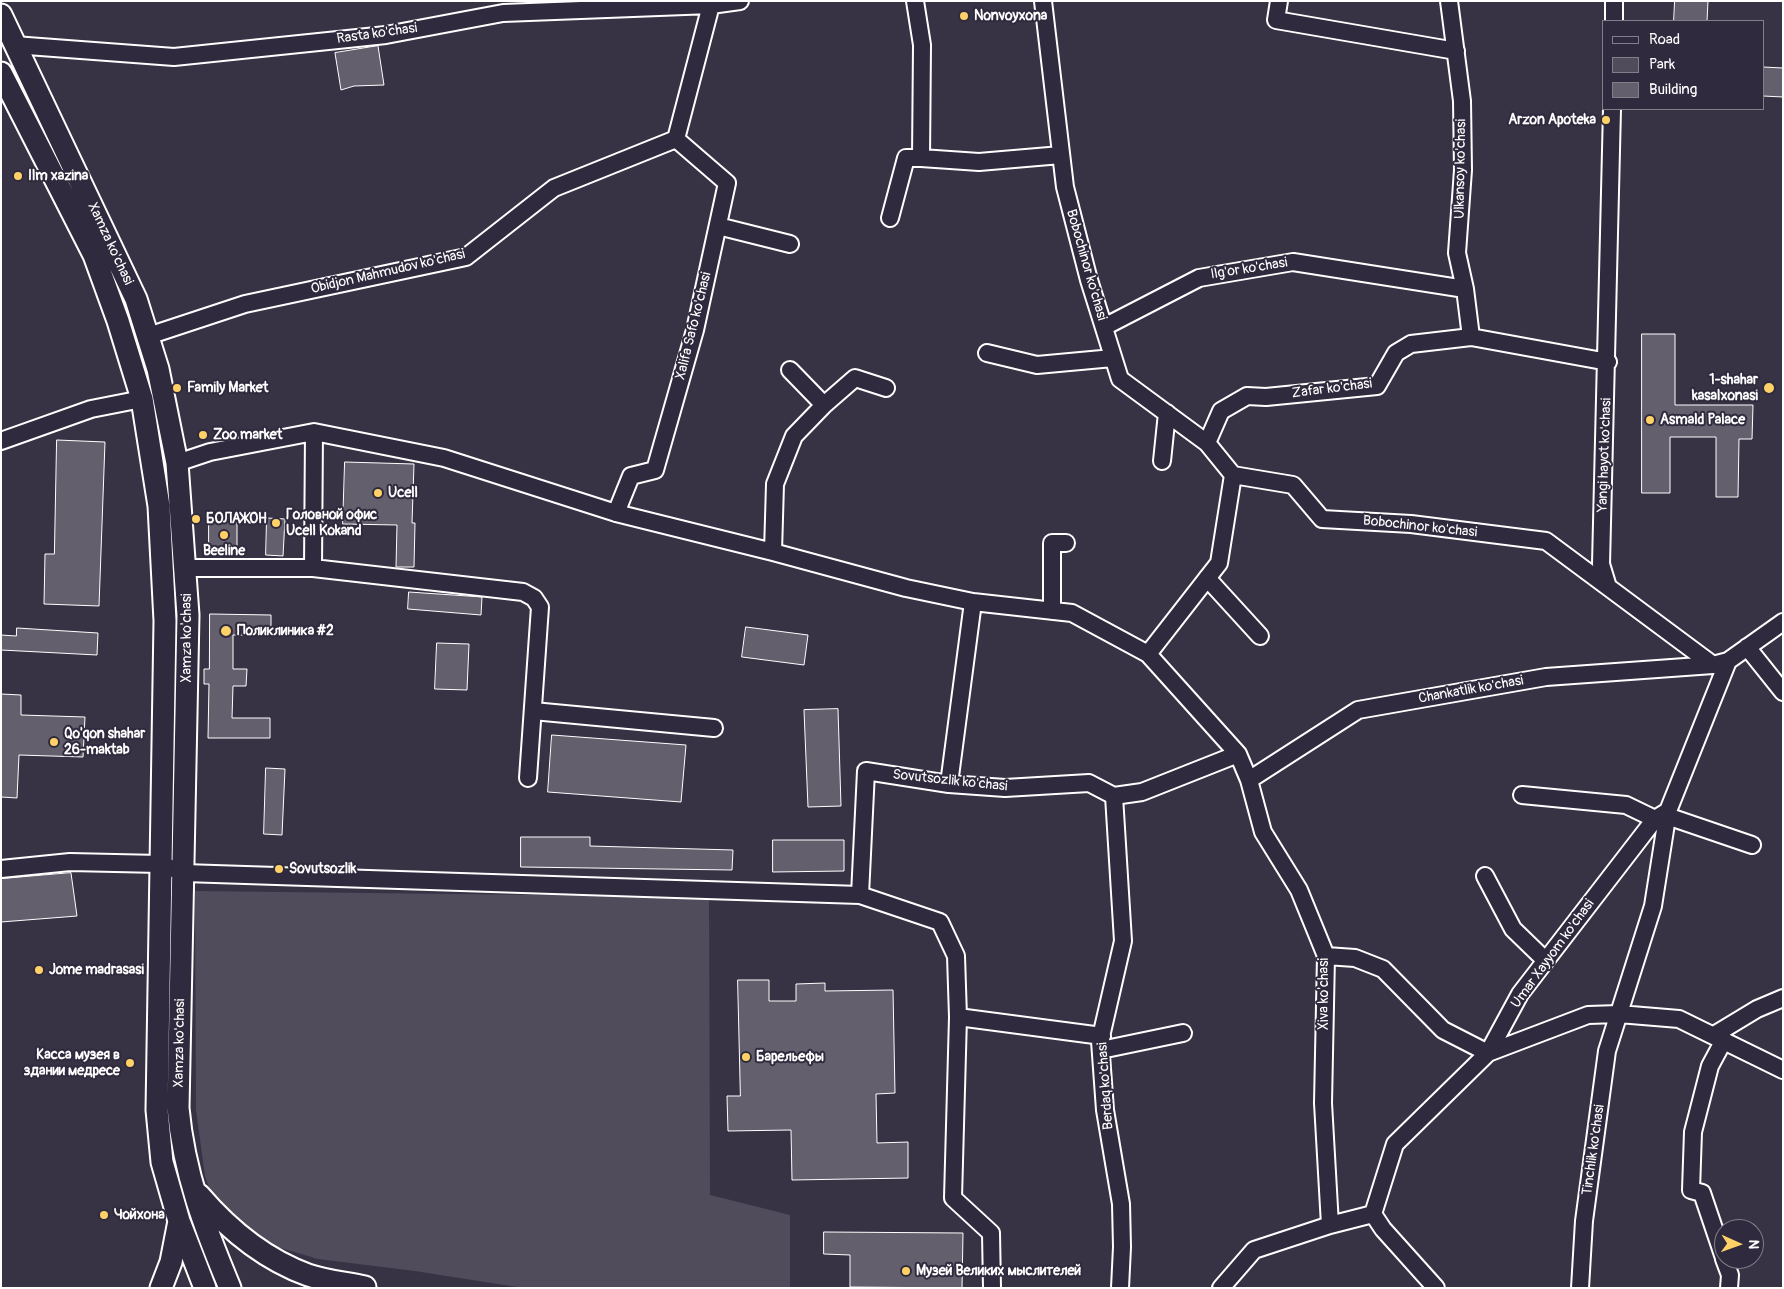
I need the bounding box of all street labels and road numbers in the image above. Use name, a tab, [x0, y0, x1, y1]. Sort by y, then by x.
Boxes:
street label: Rasta ko'chasi	[336, 20, 418, 48]
street label: Ulkansoy ko'chasi	[1452, 119, 1470, 219]
street label: Xamza ko'chasi	[84, 200, 136, 288]
street label: Bobochinor ko'chasi	[1062, 207, 1110, 323]
street label: Obidjon Mahmudov ko'chasi	[309, 246, 467, 298]
street label: Ilg'or ko'chasi	[1209, 255, 1289, 283]
street label: Xalifa Safo ko'chasi	[673, 271, 715, 381]
street label: Zafar ko'chasi	[1291, 376, 1373, 402]
street label: Yangi hayot ko'chasi	[1595, 398, 1615, 512]
street label: Bobochinor ko'chasi	[1362, 513, 1478, 541]
street label: Xamza ko'chasi	[179, 594, 195, 682]
street label: Chankatlik ko'chasi	[1417, 672, 1525, 708]
street label: Sovutsozlik ko'chasi	[892, 767, 1008, 795]
street label: Umar Xayyom ko'chasi	[1508, 896, 1598, 1012]
street label: Xiva ko'chasi	[1316, 958, 1332, 1030]
street label: Xamza ko'chasi	[171, 998, 189, 1088]
street label: Berdaq ko'chasi	[1095, 1042, 1117, 1130]
street label: Tinchlik ko'chasi	[1579, 1104, 1609, 1196]

